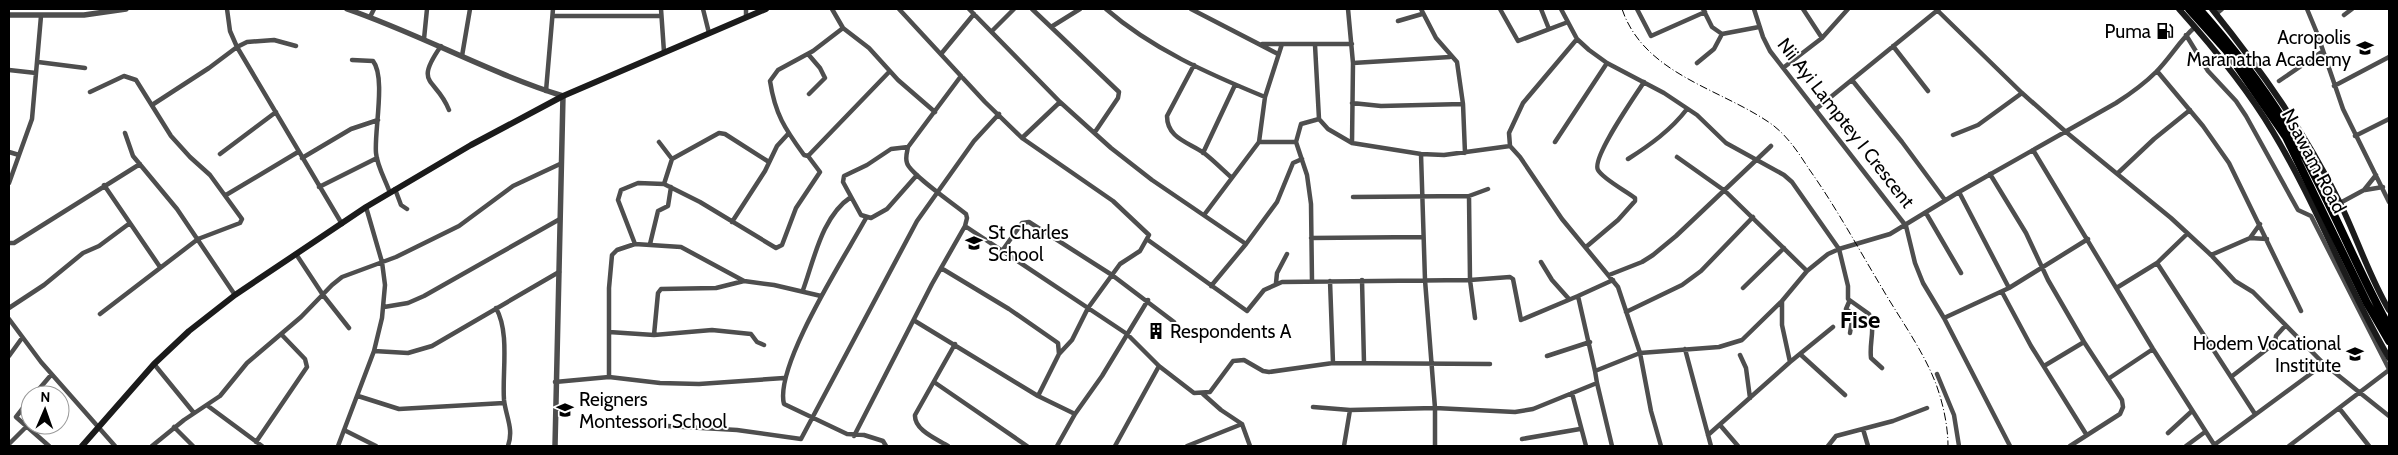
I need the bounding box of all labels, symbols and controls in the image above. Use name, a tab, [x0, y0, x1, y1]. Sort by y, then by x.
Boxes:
place label: Puma	[2105, 20, 2151, 43]
fuel station icon: Puma	[2155, 21, 2175, 41]
place label: Acropolis Maranatha Academy	[2186, 26, 2351, 71]
street label: Nii Ayi Lamptey I Crescent	[1773, 34, 1920, 213]
school or university icon: Acropolis Maranatha Academy	[2355, 38, 2375, 58]
street label: Nsawam Road	[2277, 105, 2351, 217]
place label: St Charles School	[988, 221, 1069, 266]
school or university icon: St Charles School	[964, 233, 984, 253]
district label: Fise	[1840, 305, 1880, 334]
place label: Respondents A	[1170, 320, 1292, 343]
building icon: Respondents A	[1146, 321, 1166, 341]
place label: Hodem Vocational Institute	[2193, 332, 2342, 377]
school or university icon: Hodem Vocational Institute	[2345, 344, 2365, 364]
north arrow	[20, 385, 70, 435]
text: N	[40, 388, 51, 406]
place label: Reigners Montessori School	[579, 388, 728, 433]
school or university icon: Reigners Montessori School	[555, 400, 575, 420]

